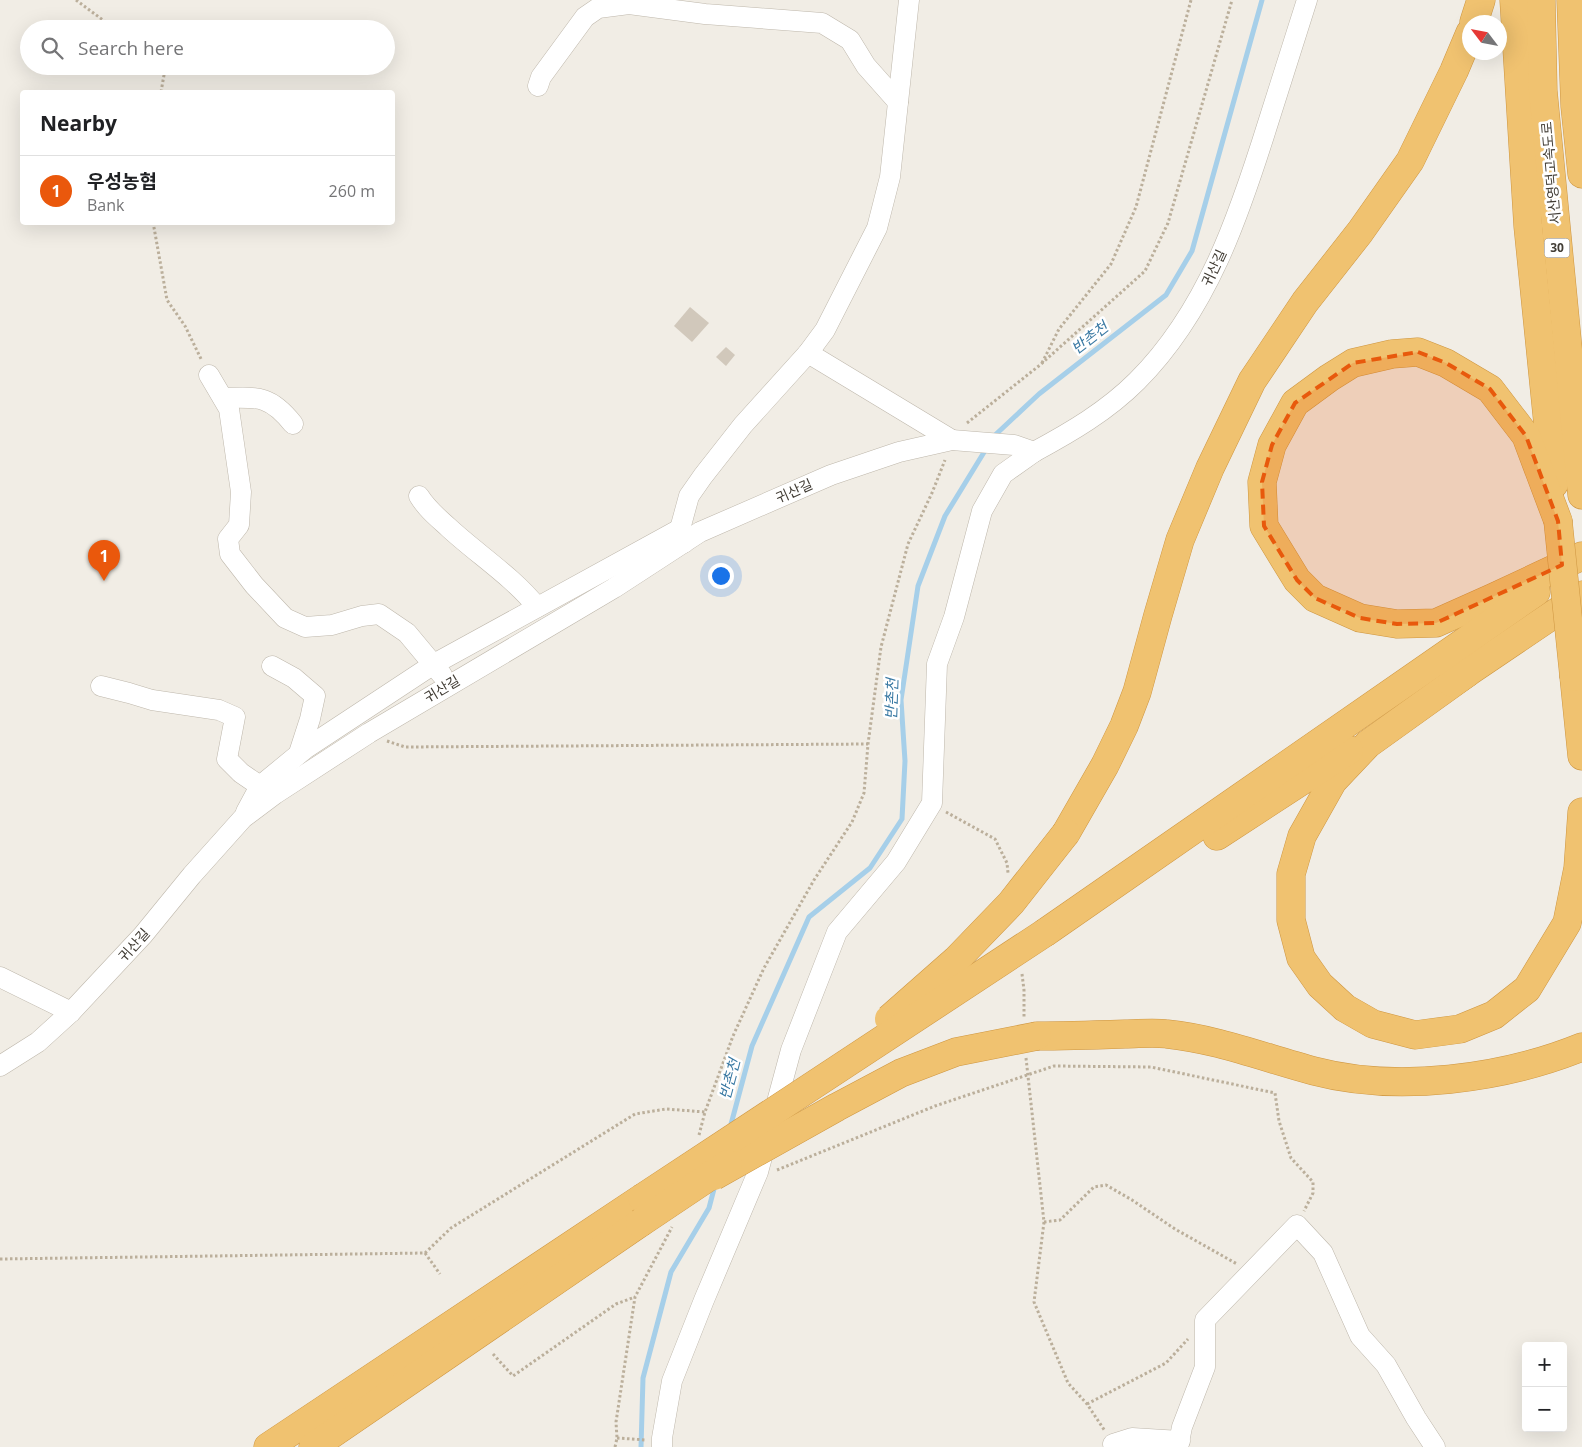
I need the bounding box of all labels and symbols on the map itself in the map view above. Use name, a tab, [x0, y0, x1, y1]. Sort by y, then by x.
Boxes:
north arrow	[1462, 15, 1507, 60]
street label: 서산영덕고속도로	[1537, 121, 1564, 225]
road number: 30	[1544, 238, 1570, 258]
street label: 귀산길	[1197, 246, 1230, 289]
water label: 반촌천	[1067, 315, 1114, 358]
street label: 귀산길	[772, 474, 815, 507]
pin: 1	[88, 540, 120, 581]
your location	[708, 563, 734, 589]
street label: 귀산길	[420, 670, 463, 707]
water label: 반촌천	[880, 676, 902, 720]
street label: 귀산길	[114, 924, 154, 965]
water label: 반촌천	[714, 1054, 745, 1101]

